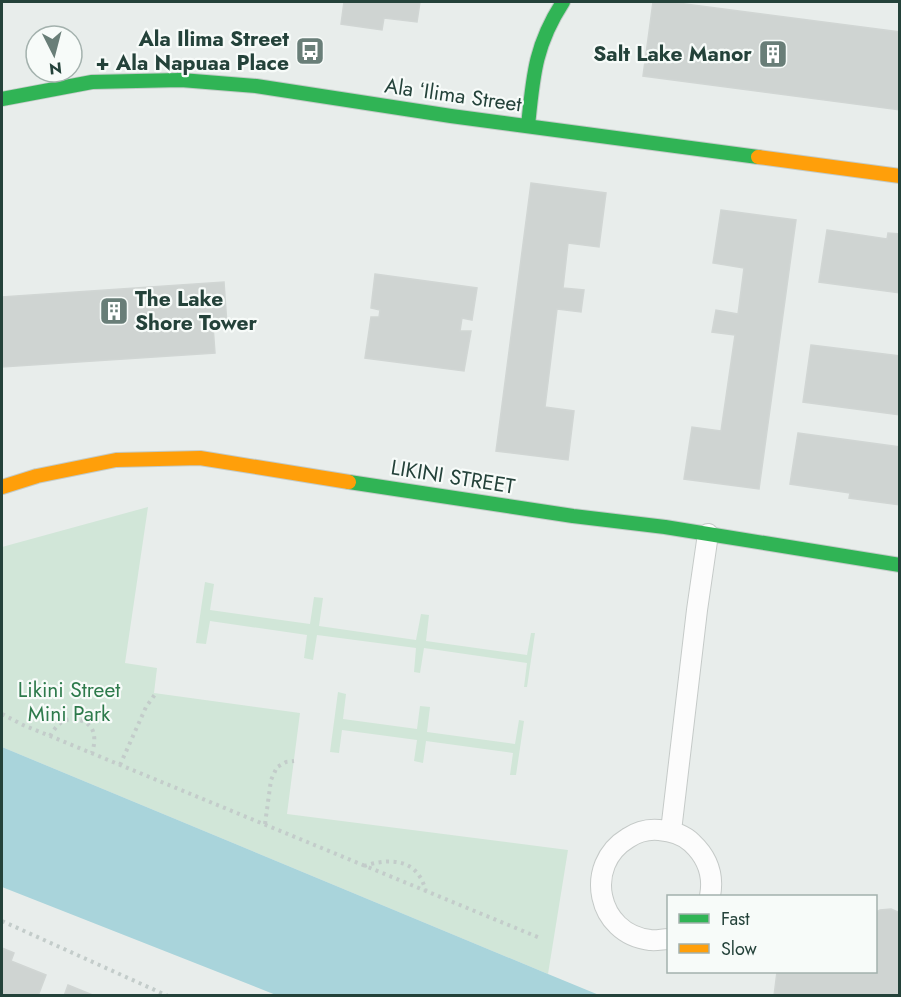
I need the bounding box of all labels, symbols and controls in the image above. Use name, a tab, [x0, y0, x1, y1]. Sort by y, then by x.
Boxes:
north arrow	[24, 24, 84, 84]
place label: Ala Ilima Street + Ala Napuaa Place	[95, 24, 289, 78]
bus stop icon: Ala Ilima Street + Ala Napuaa Place	[294, 35, 326, 67]
building icon: Salt Lake Manor	[757, 38, 789, 70]
place label: Salt Lake Manor	[593, 39, 752, 69]
text: N	[48, 56, 63, 81]
street label: Ala ʻIlima Street	[383, 71, 523, 119]
place label: The Lake Shore Tower	[135, 284, 258, 338]
building icon: The Lake Shore Tower	[98, 295, 130, 327]
street label: LIKINI STREET	[389, 452, 517, 502]
park label: Likini Street Mini Park	[18, 675, 120, 729]
legend	[667, 895, 877, 973]
text: Fast	[721, 906, 750, 932]
text: Slow	[721, 936, 758, 962]

